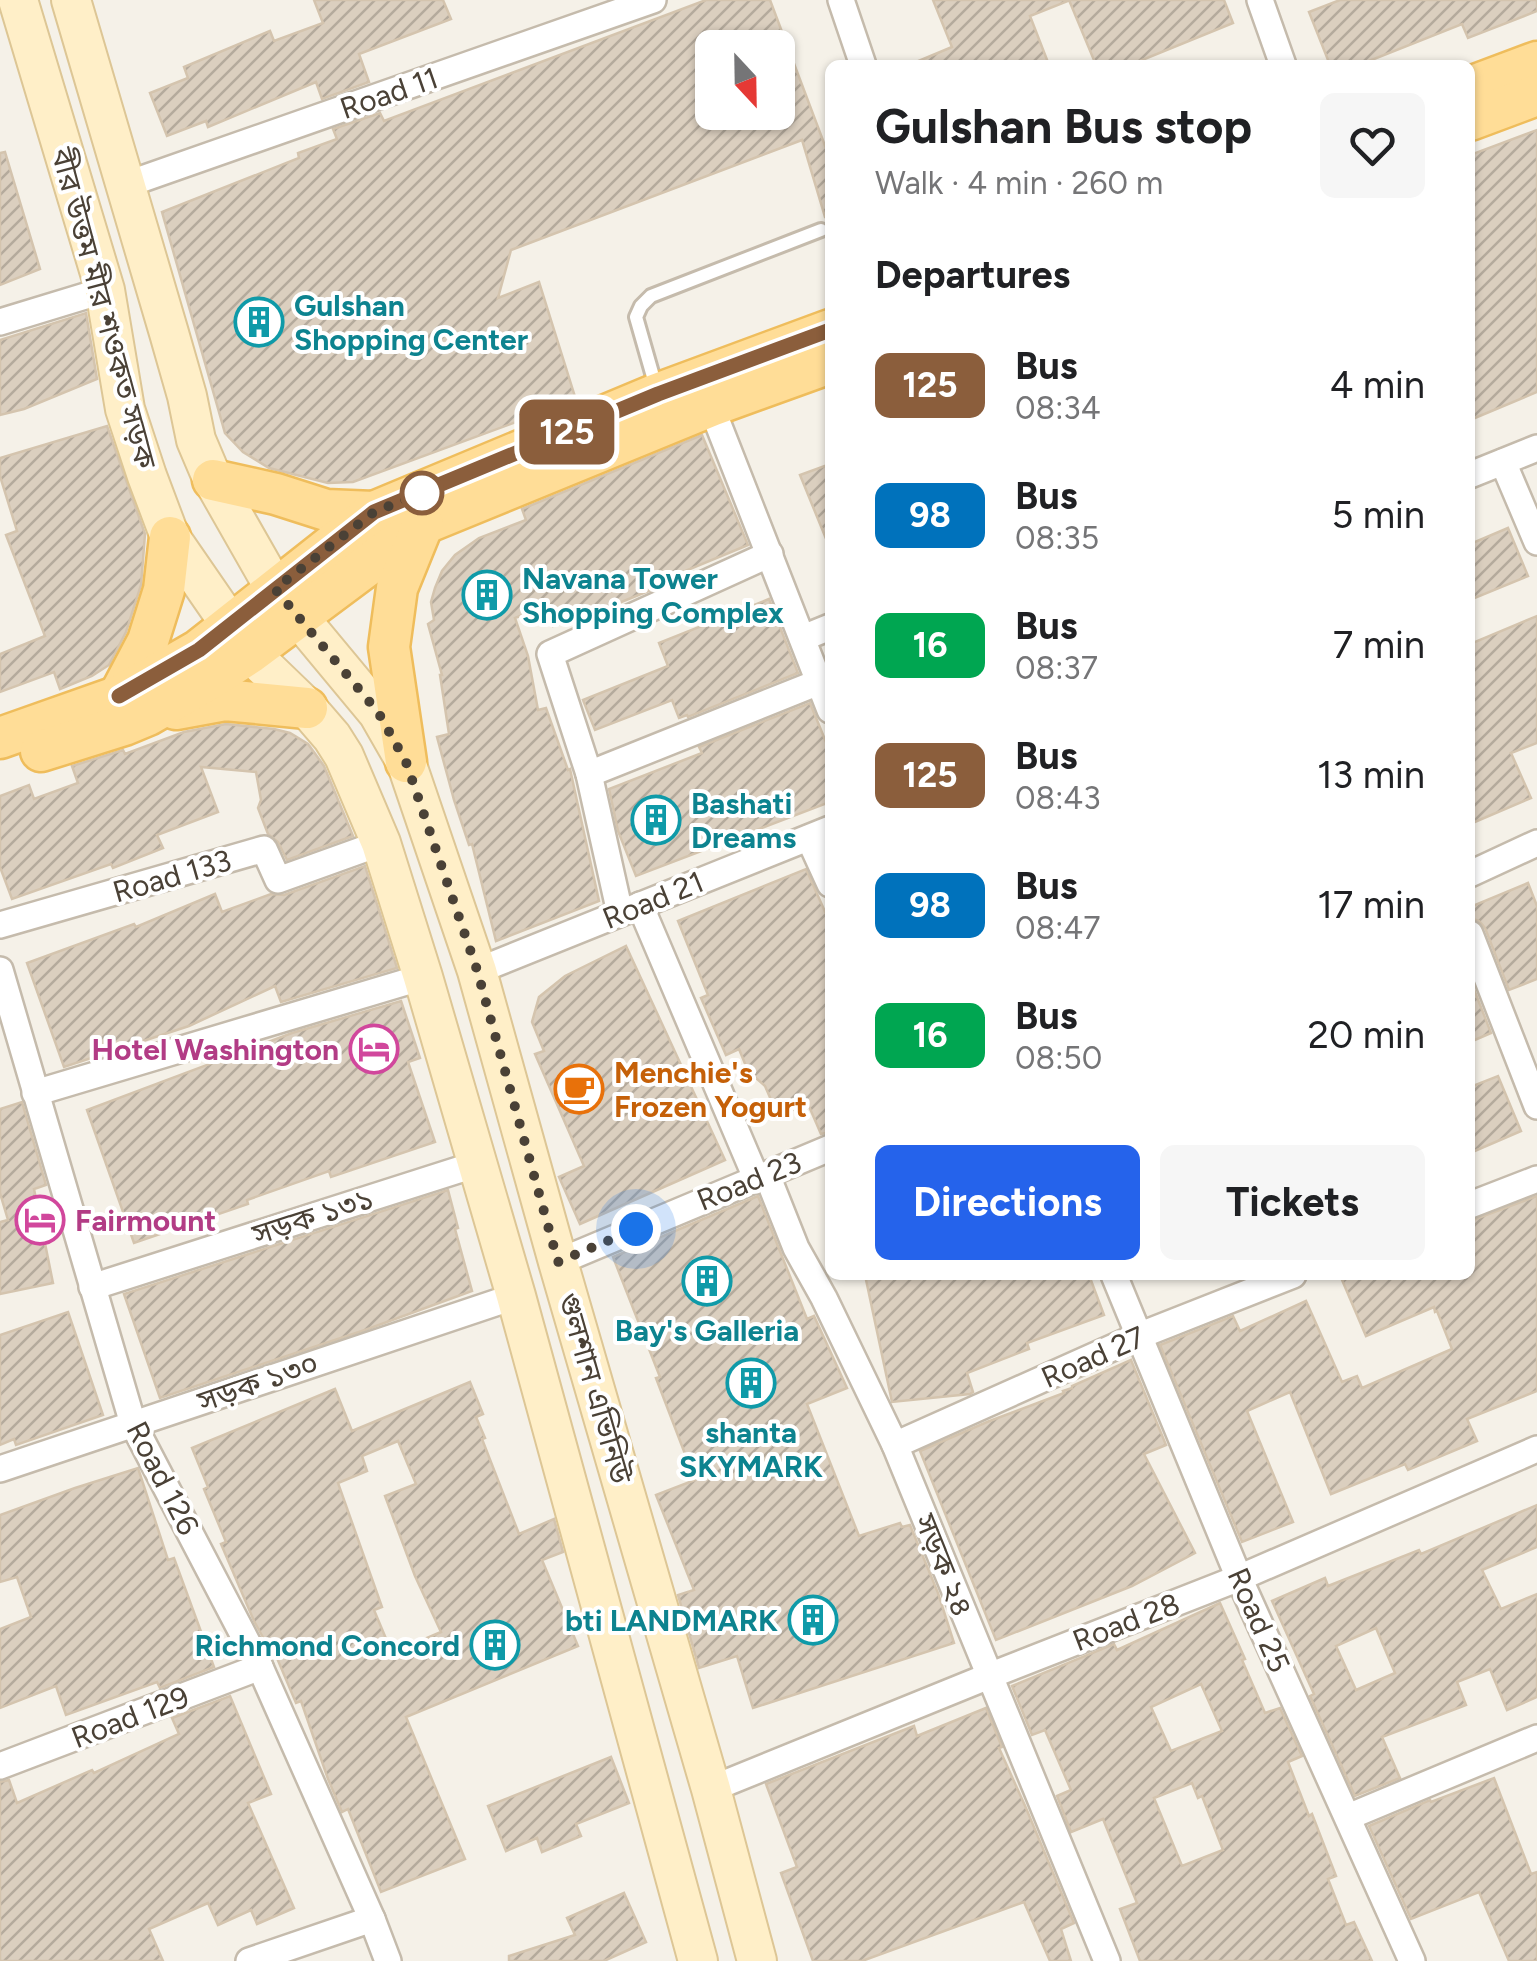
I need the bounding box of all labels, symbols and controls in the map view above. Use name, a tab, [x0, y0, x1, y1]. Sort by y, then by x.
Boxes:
north arrow	[695, 30, 795, 130]
map controls	[695, 30, 795, 130]
street label: Road 11	[335, 59, 443, 127]
button: heart	[1320, 93, 1425, 198]
text: Gulshan Bus stop	[875, 97, 1252, 155]
street label: বীর উত্তম মীর শওকত সড়ক	[43, 142, 165, 473]
text: Walk · 4 min · 260 m	[875, 164, 1163, 202]
text: Departures	[875, 252, 1070, 298]
place label: Gulshan Shopping Center	[294, 287, 528, 358]
building icon: Gulshan Shopping Center	[233, 296, 285, 348]
text: Bus	[1015, 343, 1078, 389]
text: 4 min	[1330, 362, 1425, 408]
text: 125	[902, 364, 958, 406]
text: 08:34	[1015, 389, 1101, 427]
line badge: 125	[510, 400, 624, 464]
text: 125	[539, 411, 595, 453]
unlabelled marker	[401, 472, 443, 514]
text: Bus	[1015, 473, 1078, 519]
text: 5 min	[1331, 492, 1425, 538]
text: 98	[909, 494, 951, 536]
text: 08:35	[1015, 519, 1099, 557]
place label: Navana Tower Shopping Complex	[522, 560, 784, 631]
building icon: Navana Tower Shopping Complex	[461, 569, 513, 621]
text: Bus	[1015, 603, 1078, 649]
text: 7 min	[1333, 622, 1425, 668]
text: 16	[912, 624, 948, 666]
text: 08:37	[1015, 649, 1098, 687]
text: Bus	[1015, 733, 1078, 779]
text: 13 min	[1317, 752, 1425, 798]
text: 125	[902, 754, 958, 796]
text: 08:43	[1015, 779, 1101, 817]
place label: Bashati Dreams	[691, 785, 796, 856]
building icon: Bashati Dreams	[630, 794, 682, 846]
street label: Road 133	[109, 841, 235, 911]
street label: Road 21	[597, 863, 709, 937]
text: Bus	[1015, 863, 1078, 909]
text: 17 min	[1317, 882, 1425, 928]
text: 98	[909, 884, 951, 926]
text: 08:47	[1015, 909, 1100, 947]
text: Bus	[1015, 993, 1078, 1039]
text: 20 min	[1308, 1012, 1425, 1058]
text: 16	[912, 1014, 948, 1056]
hotel icon: Hotel Washington	[348, 1023, 400, 1075]
place label: Hotel Washington	[92, 1031, 339, 1068]
text: 08:50	[1015, 1039, 1102, 1077]
place label: Menchie's Frozen Yogurt	[614, 1054, 807, 1125]
cafe icon: Menchie's Frozen Yogurt	[553, 1063, 605, 1115]
street label: Road 23	[691, 1143, 807, 1219]
button: Directions	[875, 1145, 1140, 1260]
button: Tickets	[1160, 1145, 1425, 1260]
street label: সড়ক ১৩১	[247, 1179, 378, 1253]
hotel icon: Fairmount	[14, 1194, 66, 1246]
place label: Fairmount	[75, 1202, 216, 1239]
your location	[611, 1204, 661, 1254]
building icon: Bay's Galleria	[681, 1255, 733, 1307]
street label: গুলশান এভিনিউ	[550, 1288, 640, 1488]
place label: Bay's Galleria	[615, 1312, 799, 1349]
street label: Road 27	[1036, 1318, 1150, 1396]
street label: সড়ক ১৩০	[192, 1344, 323, 1420]
building icon: shanta SKYMARK	[725, 1357, 777, 1409]
place label: shanta SKYMARK	[679, 1414, 823, 1485]
street label: Road 126	[119, 1415, 207, 1541]
street label: সড়ক ২৪	[906, 1507, 981, 1622]
street label: Road 25	[1220, 1562, 1298, 1678]
street label: Road 28	[1067, 1585, 1185, 1659]
building icon: bti LANDMARK	[787, 1594, 839, 1646]
place label: bti LANDMARK	[565, 1602, 778, 1639]
building icon: Richmond Concord	[469, 1619, 521, 1671]
place label: Richmond Concord	[194, 1627, 460, 1664]
street label: Road 129	[66, 1678, 194, 1756]

